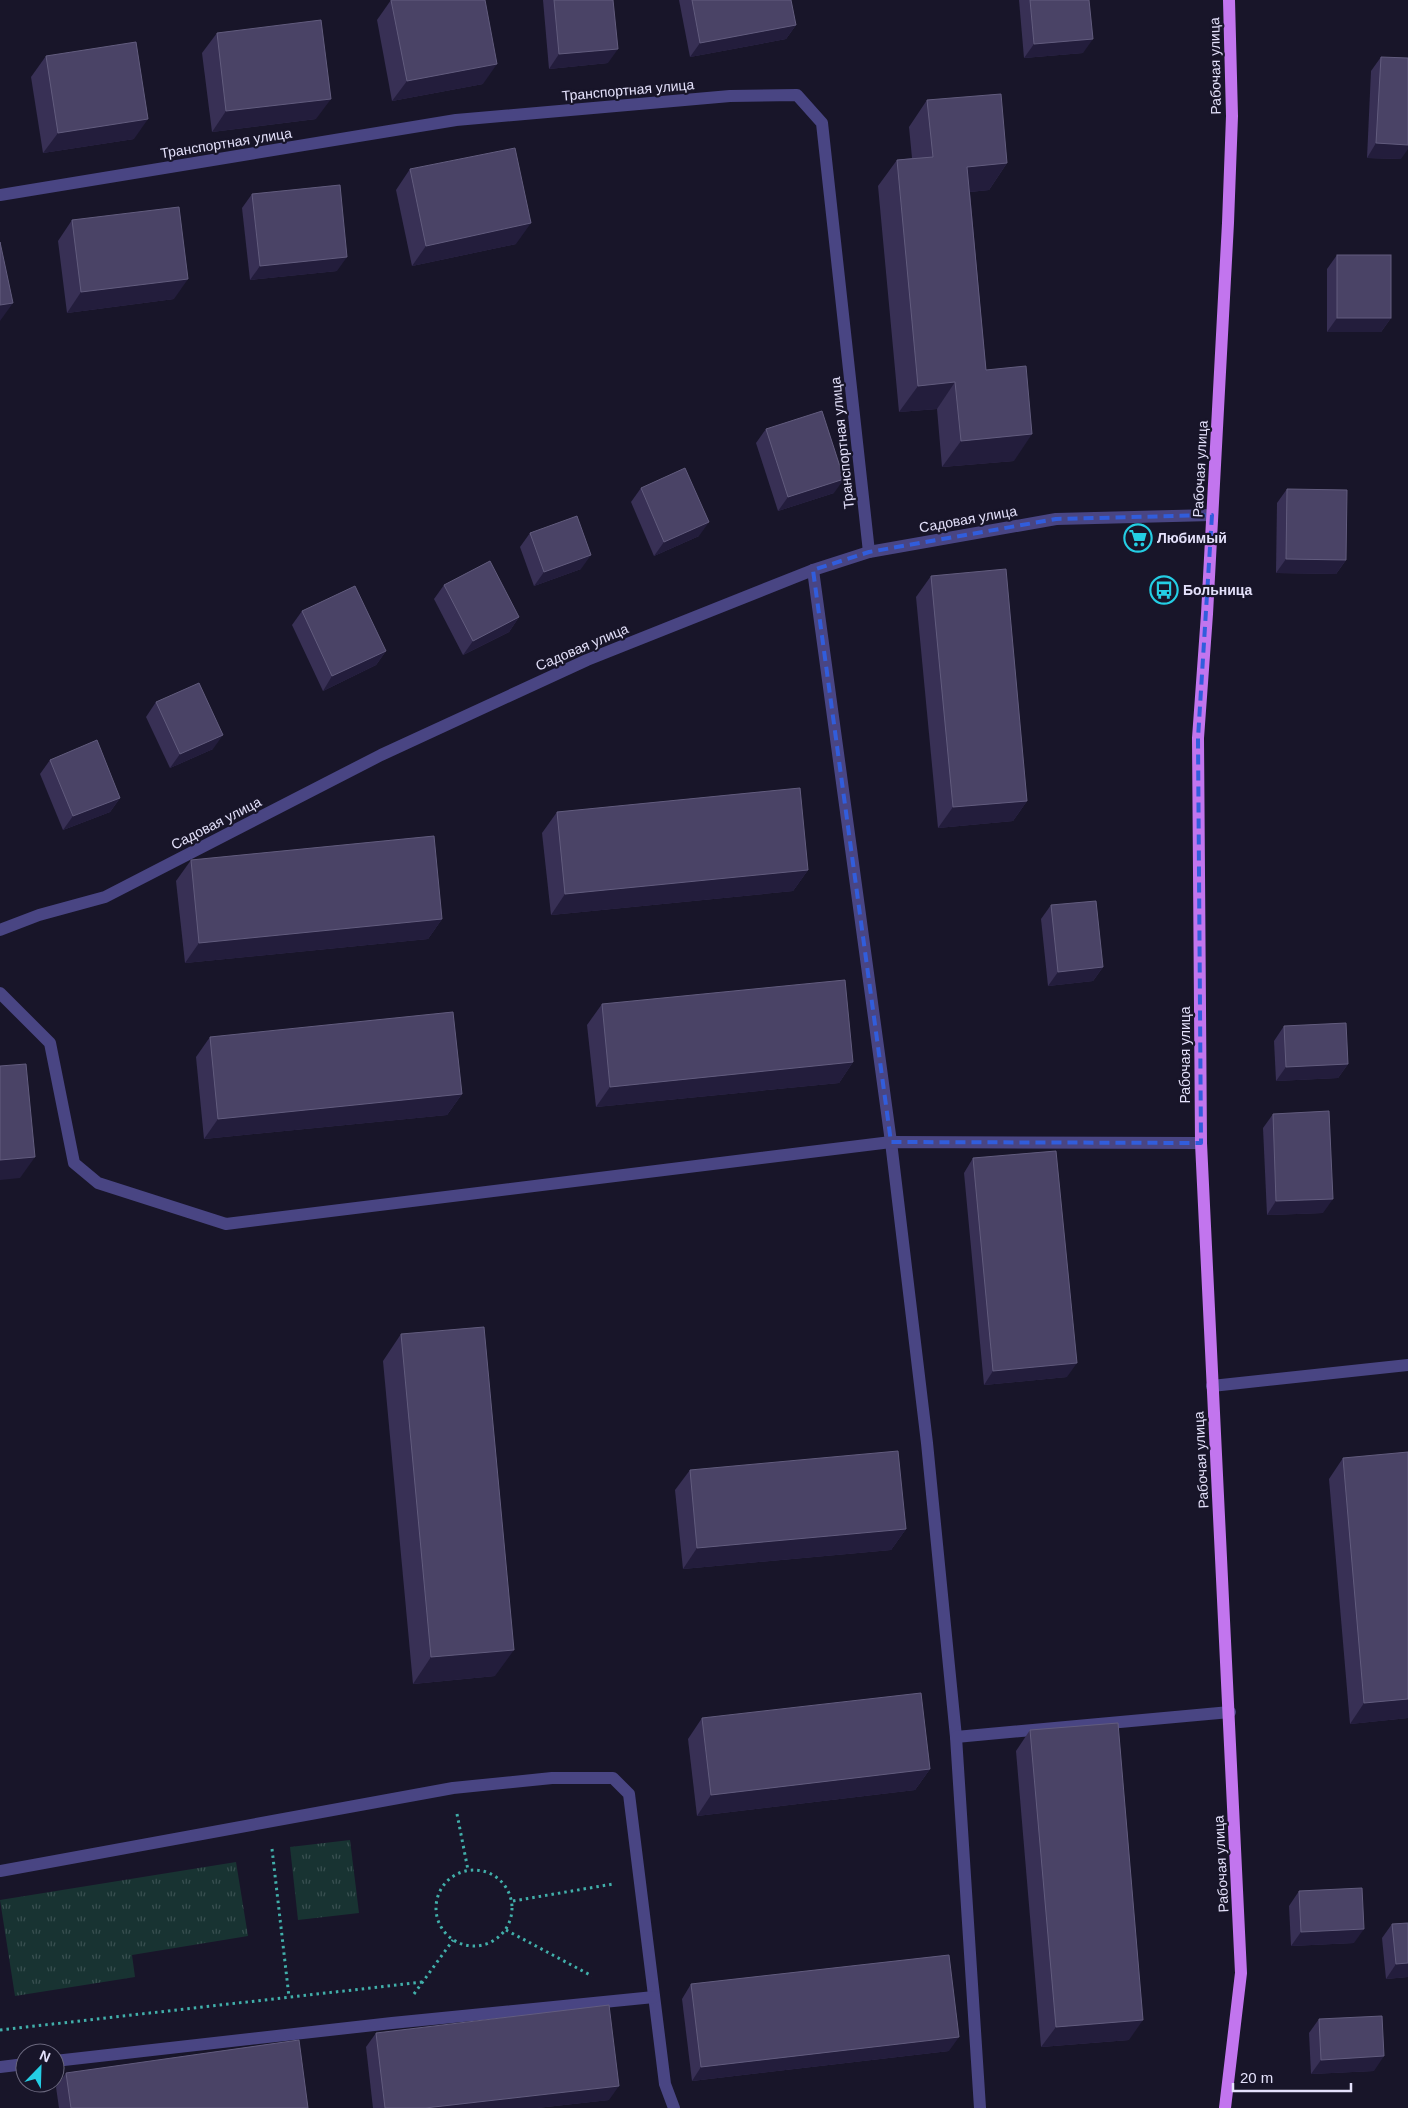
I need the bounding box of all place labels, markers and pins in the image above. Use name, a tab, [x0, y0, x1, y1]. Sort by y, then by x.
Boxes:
supermarket icon: Любимый	[1123, 523, 1153, 553]
place label: Любимый	[1157, 530, 1227, 546]
bus stop icon: Больница	[1149, 575, 1179, 605]
place label: Больница	[1183, 582, 1253, 598]

